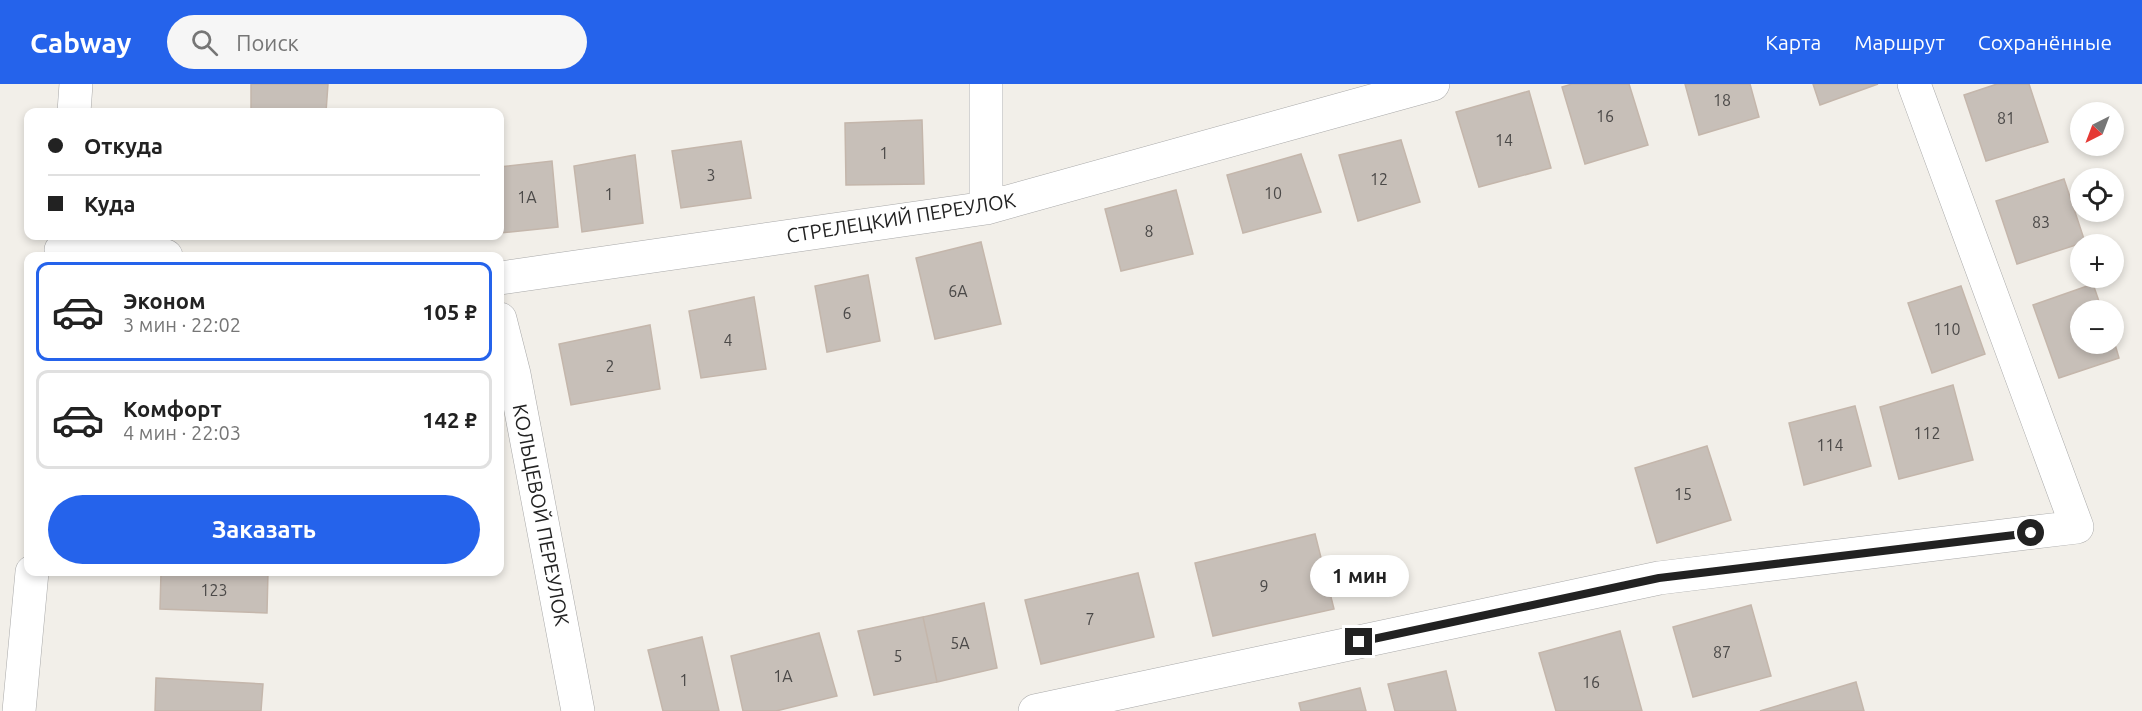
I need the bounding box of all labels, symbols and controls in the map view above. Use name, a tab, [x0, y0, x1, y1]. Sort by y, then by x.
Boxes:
search box	[167, 15, 587, 69]
icon: search	[188, 26, 221, 59]
text: Cabway	[30, 27, 131, 58]
text: Поиск	[236, 30, 299, 55]
text: Карта	[1765, 30, 1821, 54]
text: Маршрут	[1854, 30, 1945, 54]
text: Сохранённые	[1978, 30, 2112, 54]
house number: 18	[1713, 91, 1731, 109]
north arrow	[2070, 102, 2124, 156]
map controls	[2070, 102, 2124, 354]
house number: 16	[1596, 107, 1614, 125]
house number: 81	[1997, 109, 2015, 127]
house number: 14	[1495, 131, 1513, 149]
text: Откуда	[84, 133, 163, 158]
house number: 1	[879, 144, 889, 162]
house number: 3	[706, 166, 716, 184]
button: locate	[2070, 168, 2124, 222]
house number: 12	[1370, 170, 1388, 188]
house number: 10	[1264, 184, 1282, 202]
house number: 1	[604, 185, 614, 203]
house number: 1А	[517, 188, 537, 206]
street label: СТРЕЛЕЦКИЙ ПЕРЕУЛОК	[785, 188, 1017, 247]
text: Куда	[84, 191, 135, 216]
house number: 83	[2032, 213, 2050, 231]
house number: 8	[1144, 222, 1154, 240]
button: +	[2070, 234, 2124, 288]
house number: 6А	[948, 282, 968, 300]
icon: car	[51, 285, 105, 339]
text: Эконом	[123, 288, 205, 313]
text: 105 ₽	[422, 299, 477, 324]
button: −	[2070, 300, 2124, 354]
house number: 6	[842, 304, 852, 322]
text: 3 мин · 22:02	[123, 313, 241, 336]
house number: 110	[1933, 320, 1961, 338]
house number: 4	[723, 331, 733, 349]
house number: 2	[605, 357, 615, 375]
icon: car	[51, 393, 105, 447]
text: Комфорт	[123, 396, 222, 421]
street label: КОЛЬЦЕВОЙ ПЕРЕУЛОК	[509, 402, 574, 628]
text: 142 ₽	[422, 407, 477, 432]
text: 4 мин · 22:03	[123, 421, 241, 444]
house number: 112	[1913, 424, 1941, 442]
house number: 114	[1816, 436, 1844, 454]
house number: 15	[1674, 485, 1692, 503]
button: Заказать	[48, 495, 480, 564]
route start	[2017, 519, 2044, 546]
callout: 1 мин	[1310, 555, 1408, 597]
text: 1 мин	[1332, 564, 1387, 587]
house number: 9	[1259, 577, 1269, 595]
house number: 123	[200, 581, 228, 599]
house number: 7	[1085, 610, 1095, 628]
route end	[1345, 628, 1372, 655]
house number: 5А	[950, 634, 970, 652]
house number: 87	[1713, 643, 1731, 661]
house number: 5	[893, 647, 903, 665]
house number: 1А	[773, 667, 793, 685]
house number: 1	[679, 671, 689, 689]
house number: 16	[1582, 673, 1600, 691]

